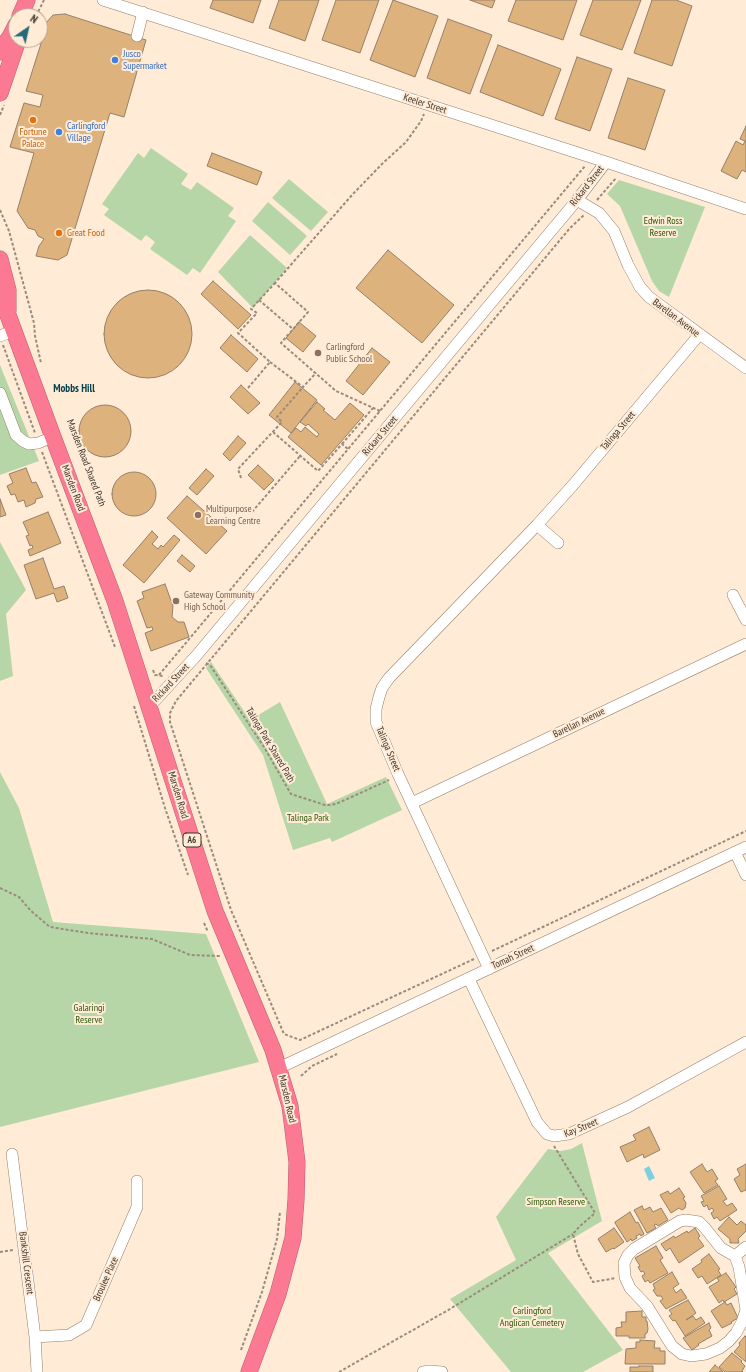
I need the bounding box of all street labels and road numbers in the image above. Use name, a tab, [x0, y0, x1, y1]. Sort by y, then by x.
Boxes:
street label: Keeler Street	[402, 91, 448, 117]
street label: Rickard Street	[567, 163, 607, 209]
street label: Barellan Avenue	[650, 296, 702, 340]
street label: Talinga Street	[598, 409, 638, 453]
street label: Rickard Street	[360, 414, 400, 458]
street label: Marsden Road Shared Path	[64, 418, 108, 508]
street label: Marsden Road	[59, 463, 87, 513]
street label: Rickard Street	[150, 661, 192, 705]
street label: Talinga Park Shared Path	[243, 705, 297, 785]
street label: Barellan Avenue	[551, 705, 607, 741]
street label: Talinga Street	[373, 725, 403, 773]
street label: Marsden Road	[165, 770, 191, 820]
road number: A6	[183, 833, 201, 847]
street label: Tomah Street	[490, 942, 536, 972]
street label: Marsden Road	[276, 1074, 298, 1124]
street label: Kay Street	[562, 1116, 600, 1140]
street label: Bankshill Crescent	[16, 1231, 36, 1295]
street label: Broulee Place	[91, 1255, 121, 1303]

